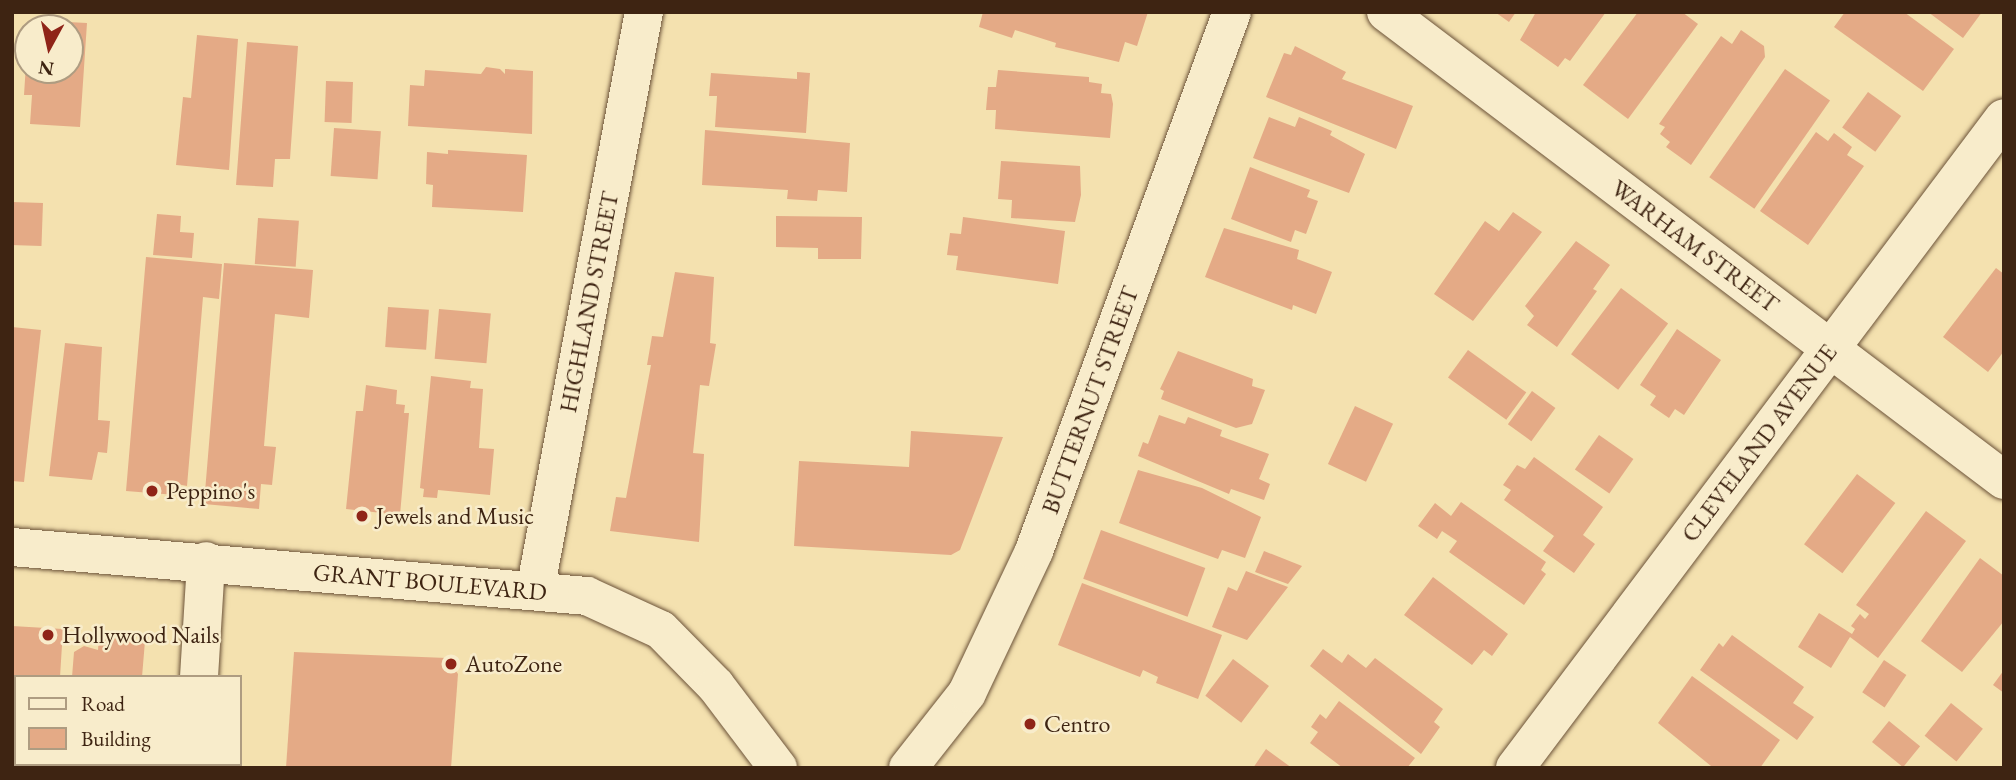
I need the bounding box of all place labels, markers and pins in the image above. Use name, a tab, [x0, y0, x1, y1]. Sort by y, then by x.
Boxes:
place label: Peppino's	[166, 477, 255, 505]
marker: Peppino's	[144, 483, 160, 499]
place label: Jewels and Music	[376, 502, 534, 530]
marker: Jewels and Music	[354, 508, 370, 524]
place label: Hollywood Nails	[62, 621, 220, 649]
marker: Hollywood Nails	[40, 627, 56, 643]
place label: AutoZone	[465, 650, 562, 678]
marker: AutoZone	[443, 656, 459, 672]
place label: Centro	[1044, 710, 1111, 738]
marker: Centro	[1022, 716, 1038, 732]

